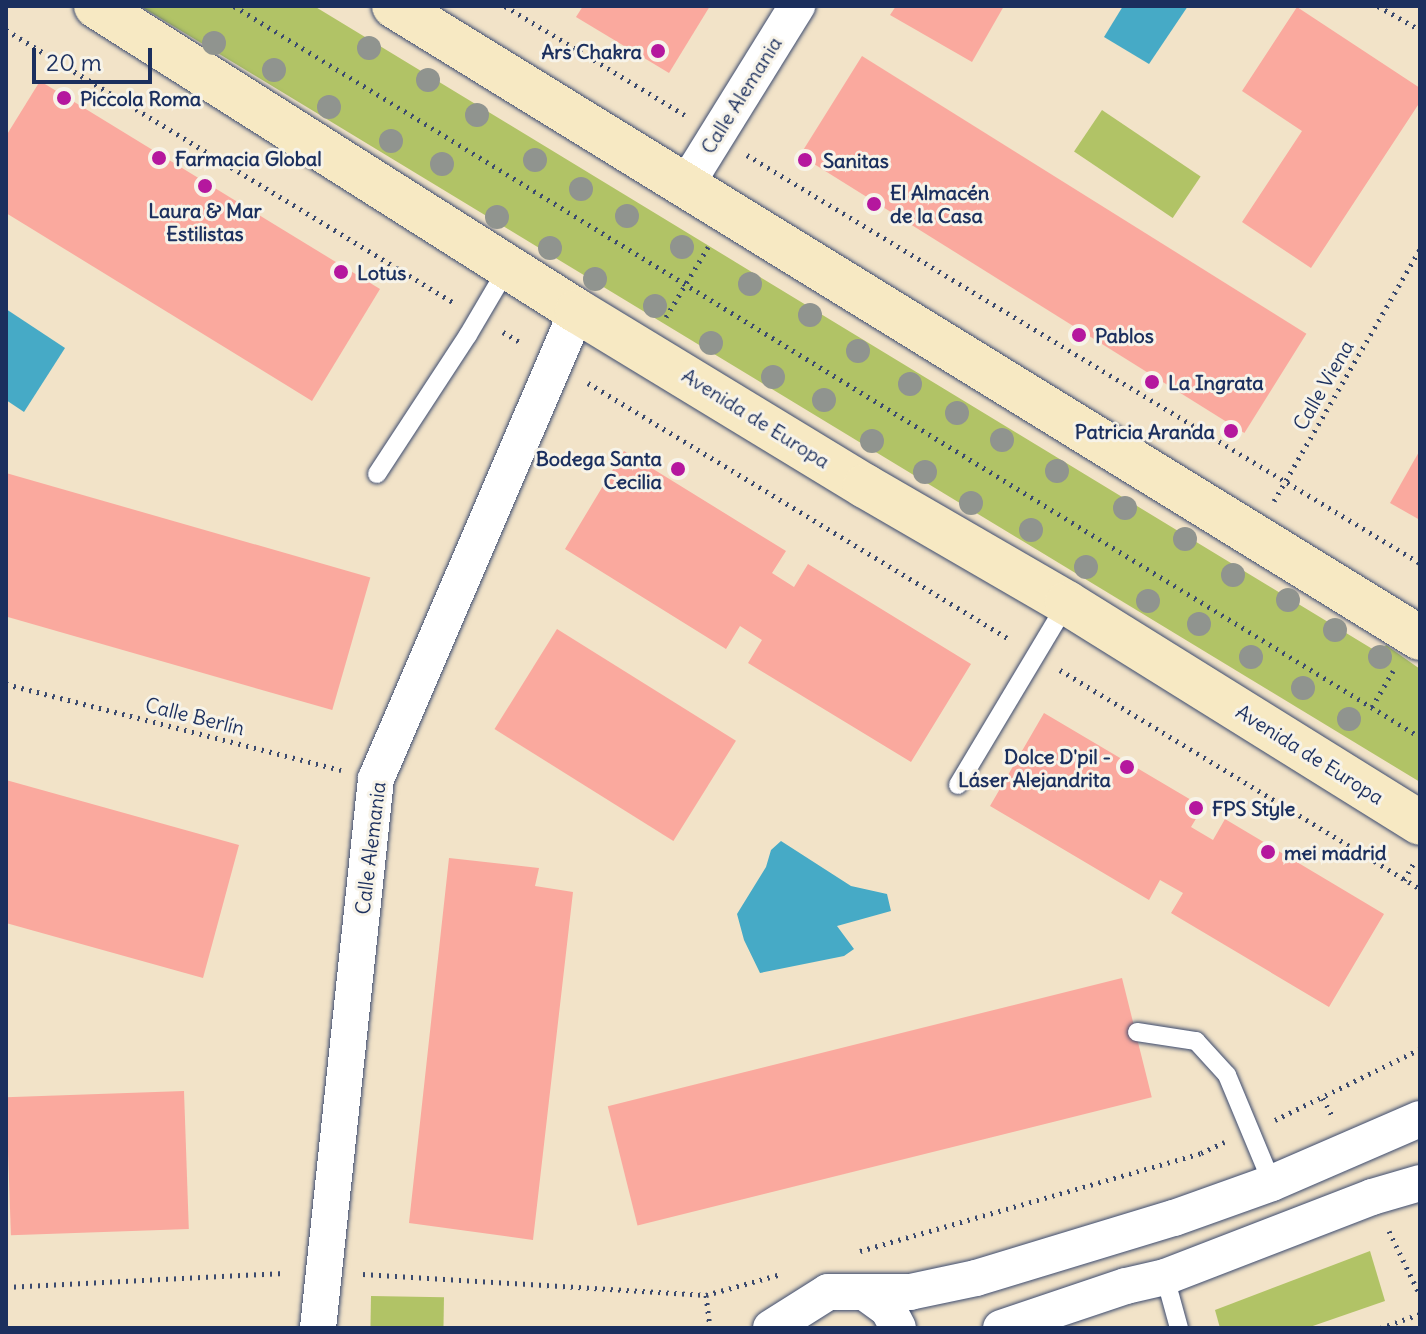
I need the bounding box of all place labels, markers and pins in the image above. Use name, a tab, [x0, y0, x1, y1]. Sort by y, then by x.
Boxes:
place label: Ars Chakra	[541, 39, 642, 63]
marker: Ars Chakra	[649, 42, 667, 60]
place label: Piccola Roma	[80, 86, 201, 110]
marker: Piccola Roma	[55, 89, 73, 107]
place label: Farmacia Global	[175, 146, 322, 170]
place label: Sanitas	[823, 148, 889, 172]
marker: Farmacia Global	[150, 149, 168, 167]
marker: Sanitas	[794, 149, 816, 171]
marker: Laura & Mar Estilistas	[196, 177, 214, 195]
place label: El Almacén de la Casa	[890, 180, 989, 227]
marker: El Almacén de la Casa	[865, 195, 883, 213]
place label: Laura & Mar Estilistas	[148, 198, 262, 245]
place label: Lotus	[357, 260, 406, 284]
marker: Lotus	[332, 263, 350, 281]
place label: Pablos	[1095, 323, 1154, 347]
marker: Pablos	[1070, 326, 1088, 344]
place label: La Ingrata	[1168, 370, 1264, 394]
marker: La Ingrata	[1143, 373, 1161, 391]
place label: Patricia Aranda	[1075, 419, 1215, 443]
marker: Patricia Aranda	[1222, 422, 1240, 440]
place label: Bodega Santa Cecilia	[536, 446, 662, 493]
marker: Bodega Santa Cecilia	[669, 460, 687, 478]
place label: Dolce D'pil - Láser Alejandrita	[958, 744, 1111, 791]
marker: Dolce D'pil - Láser Alejandrita	[1118, 758, 1136, 776]
place label: FPS Style	[1212, 796, 1295, 820]
marker: FPS Style	[1187, 799, 1205, 817]
place label: mei madrid	[1284, 840, 1387, 864]
marker: mei madrid	[1259, 843, 1277, 861]

